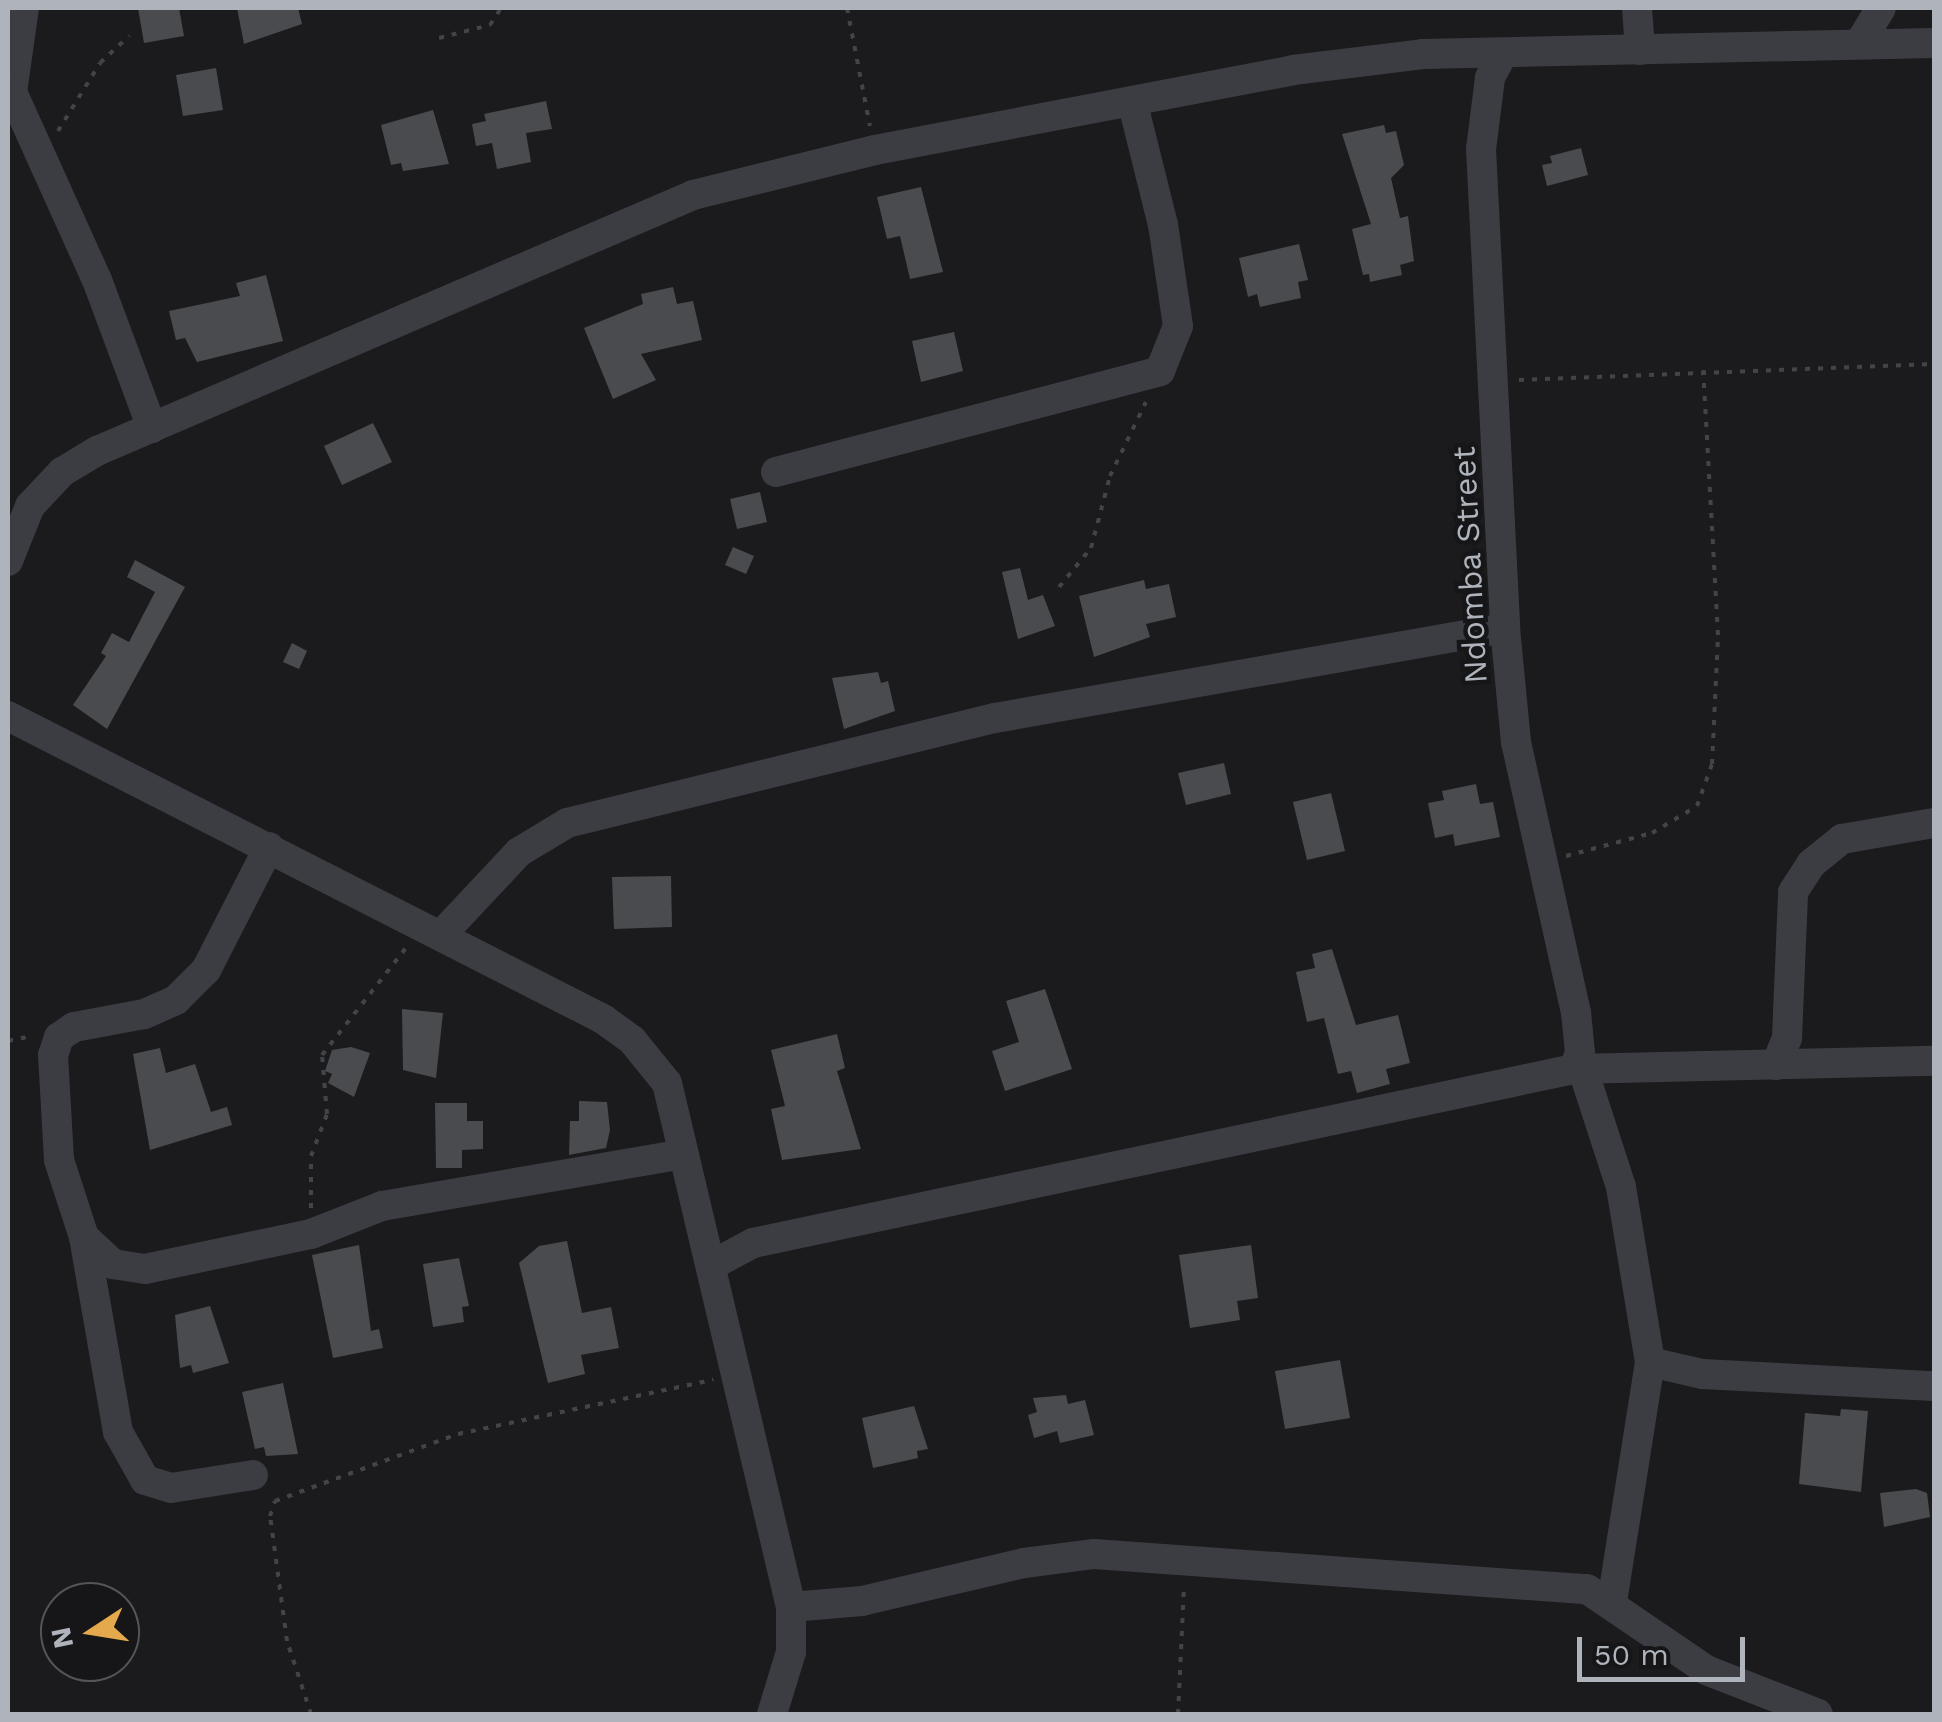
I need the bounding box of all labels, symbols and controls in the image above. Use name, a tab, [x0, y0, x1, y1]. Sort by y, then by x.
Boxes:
street label: Ndomba Street	[1445, 445, 1495, 685]
north arrow	[40, 1582, 140, 1682]
scale bar	[1582, 1617, 1750, 1679]
text: N	[44, 1624, 80, 1652]
text: 50 m	[1594, 1637, 1669, 1672]

